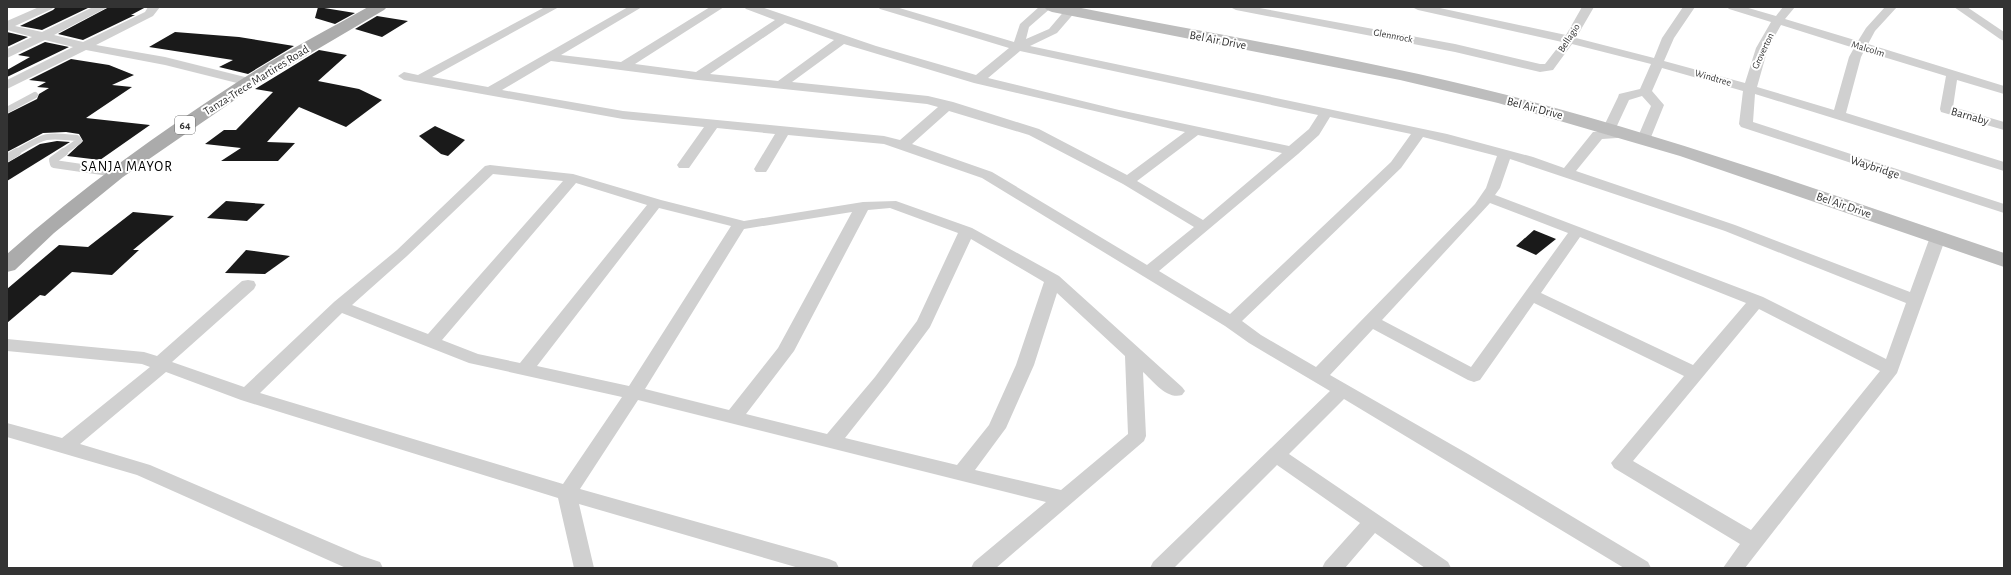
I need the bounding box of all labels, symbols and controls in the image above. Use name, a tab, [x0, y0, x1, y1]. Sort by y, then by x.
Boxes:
street label: Bellagio	[1556, 22, 1582, 54]
street label: Glennrock	[1373, 27, 1414, 45]
street label: Bel Air Drive	[1189, 29, 1247, 51]
street label: Groverton	[1750, 31, 1776, 71]
street label: Malcolm	[1850, 39, 1886, 59]
street label: Tanza-Trece Martires Road	[201, 43, 311, 117]
street label: Windtree	[1694, 68, 1733, 88]
street label: Bel Air Drive	[1506, 95, 1564, 121]
street label: Barnaby	[1950, 105, 1990, 128]
road number: 64	[175, 116, 195, 134]
street label: Waybridge	[1849, 153, 1901, 182]
district label: SANJA MAYOR	[81, 160, 173, 174]
street label: Bel Air Drive	[1815, 190, 1873, 220]

